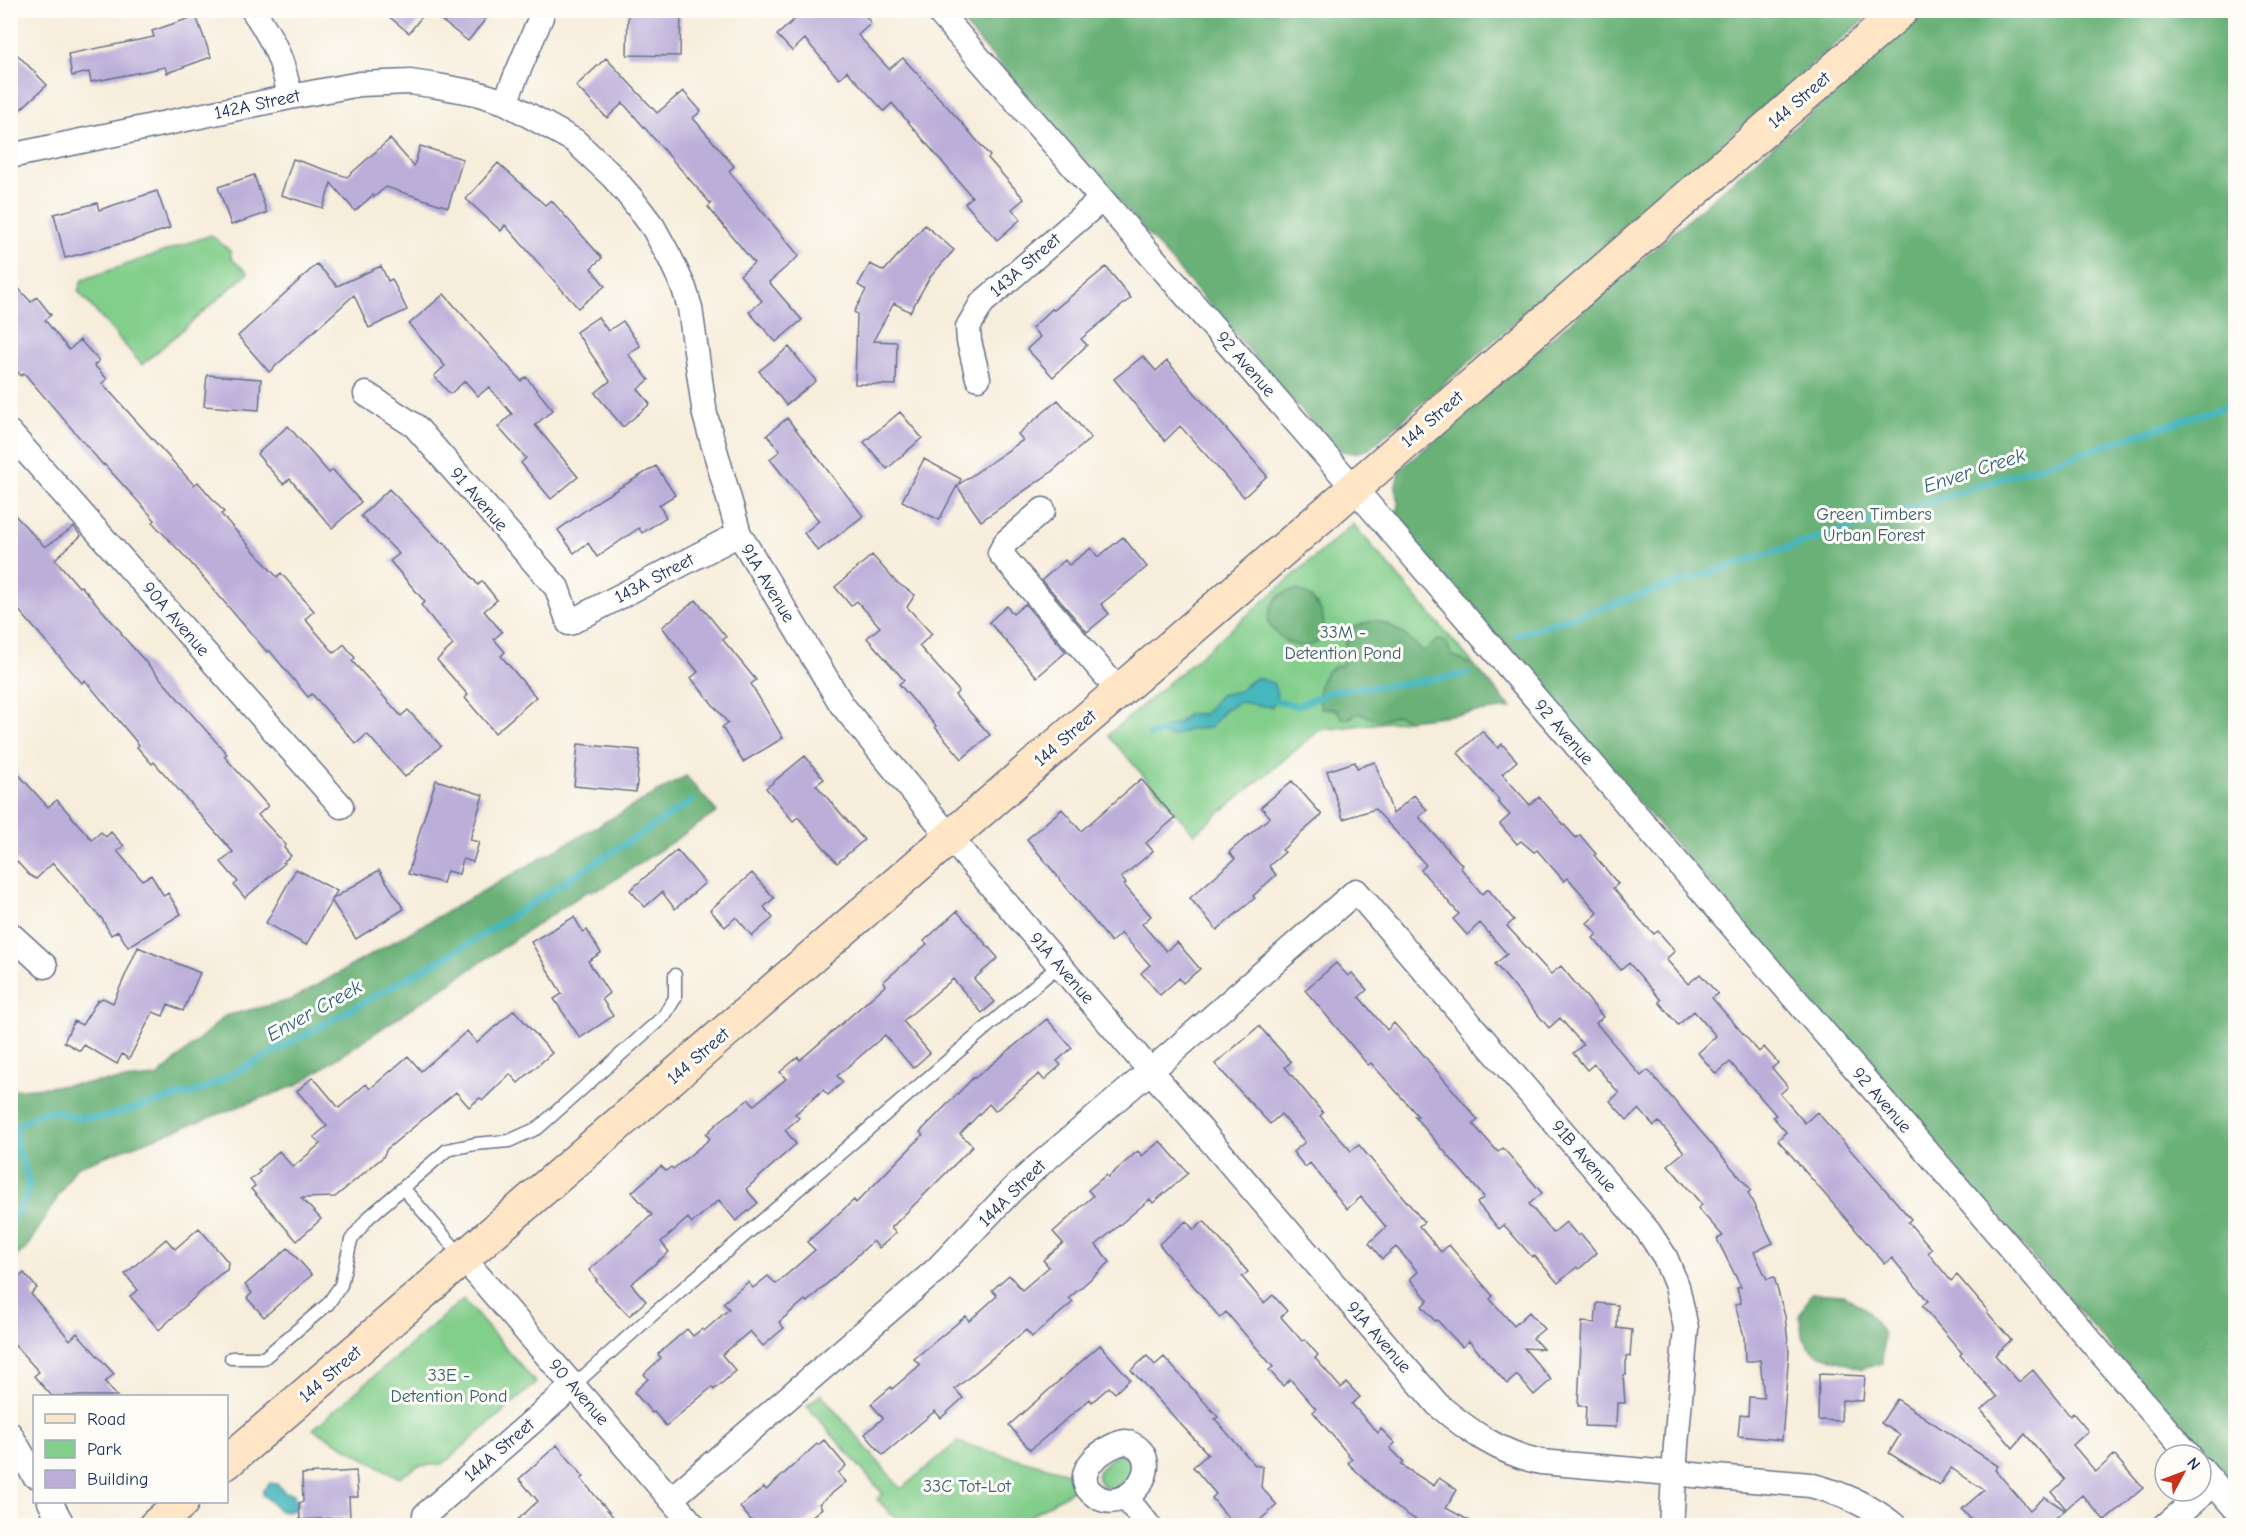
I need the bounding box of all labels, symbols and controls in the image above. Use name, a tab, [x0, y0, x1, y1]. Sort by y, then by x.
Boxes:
street label: 144 Street	[1764, 67, 1835, 133]
street label: 142A Street	[212, 85, 303, 124]
street label: 143A Street	[986, 229, 1065, 302]
street label: 92 Avenue	[1212, 327, 1280, 401]
street label: 144 Street	[1397, 386, 1468, 452]
water label: Enver Creek	[1920, 443, 2028, 498]
street label: 91 Avenue	[445, 463, 512, 535]
park label: Green Timbers Urban Forest	[1816, 504, 1932, 546]
street label: 91A Avenue	[736, 540, 799, 626]
street label: 143A Street	[611, 548, 698, 608]
street label: 90A Avenue	[138, 578, 214, 661]
park label: 33M - Detention Pond	[1285, 622, 1402, 664]
street label: 92 Avenue	[1530, 695, 1598, 769]
street label: 144 Street	[1030, 705, 1101, 771]
street label: 91A Avenue	[1025, 928, 1098, 1008]
water label: Enver Creek	[262, 975, 366, 1046]
street label: 144 Street	[663, 1023, 734, 1089]
street label: 92 Avenue	[1848, 1063, 1916, 1137]
street label: 91B Avenue	[1547, 1116, 1621, 1197]
street label: 144A Street	[975, 1155, 1051, 1231]
street label: 91A Avenue	[1342, 1297, 1415, 1377]
street label: 144 Street	[295, 1341, 366, 1407]
street label: 90 Avenue	[544, 1355, 613, 1430]
park label: 33E - Detention Pond	[391, 1365, 508, 1407]
legend	[33, 1395, 228, 1503]
text: Road	[87, 1409, 126, 1430]
street label: 144A Street	[460, 1414, 539, 1487]
text: Park	[87, 1439, 122, 1460]
north arrow	[2153, 1443, 2213, 1503]
text: N	[2183, 1454, 2204, 1474]
text: Building	[87, 1469, 149, 1490]
park label: 33C Tot-Lot	[923, 1476, 1012, 1497]

